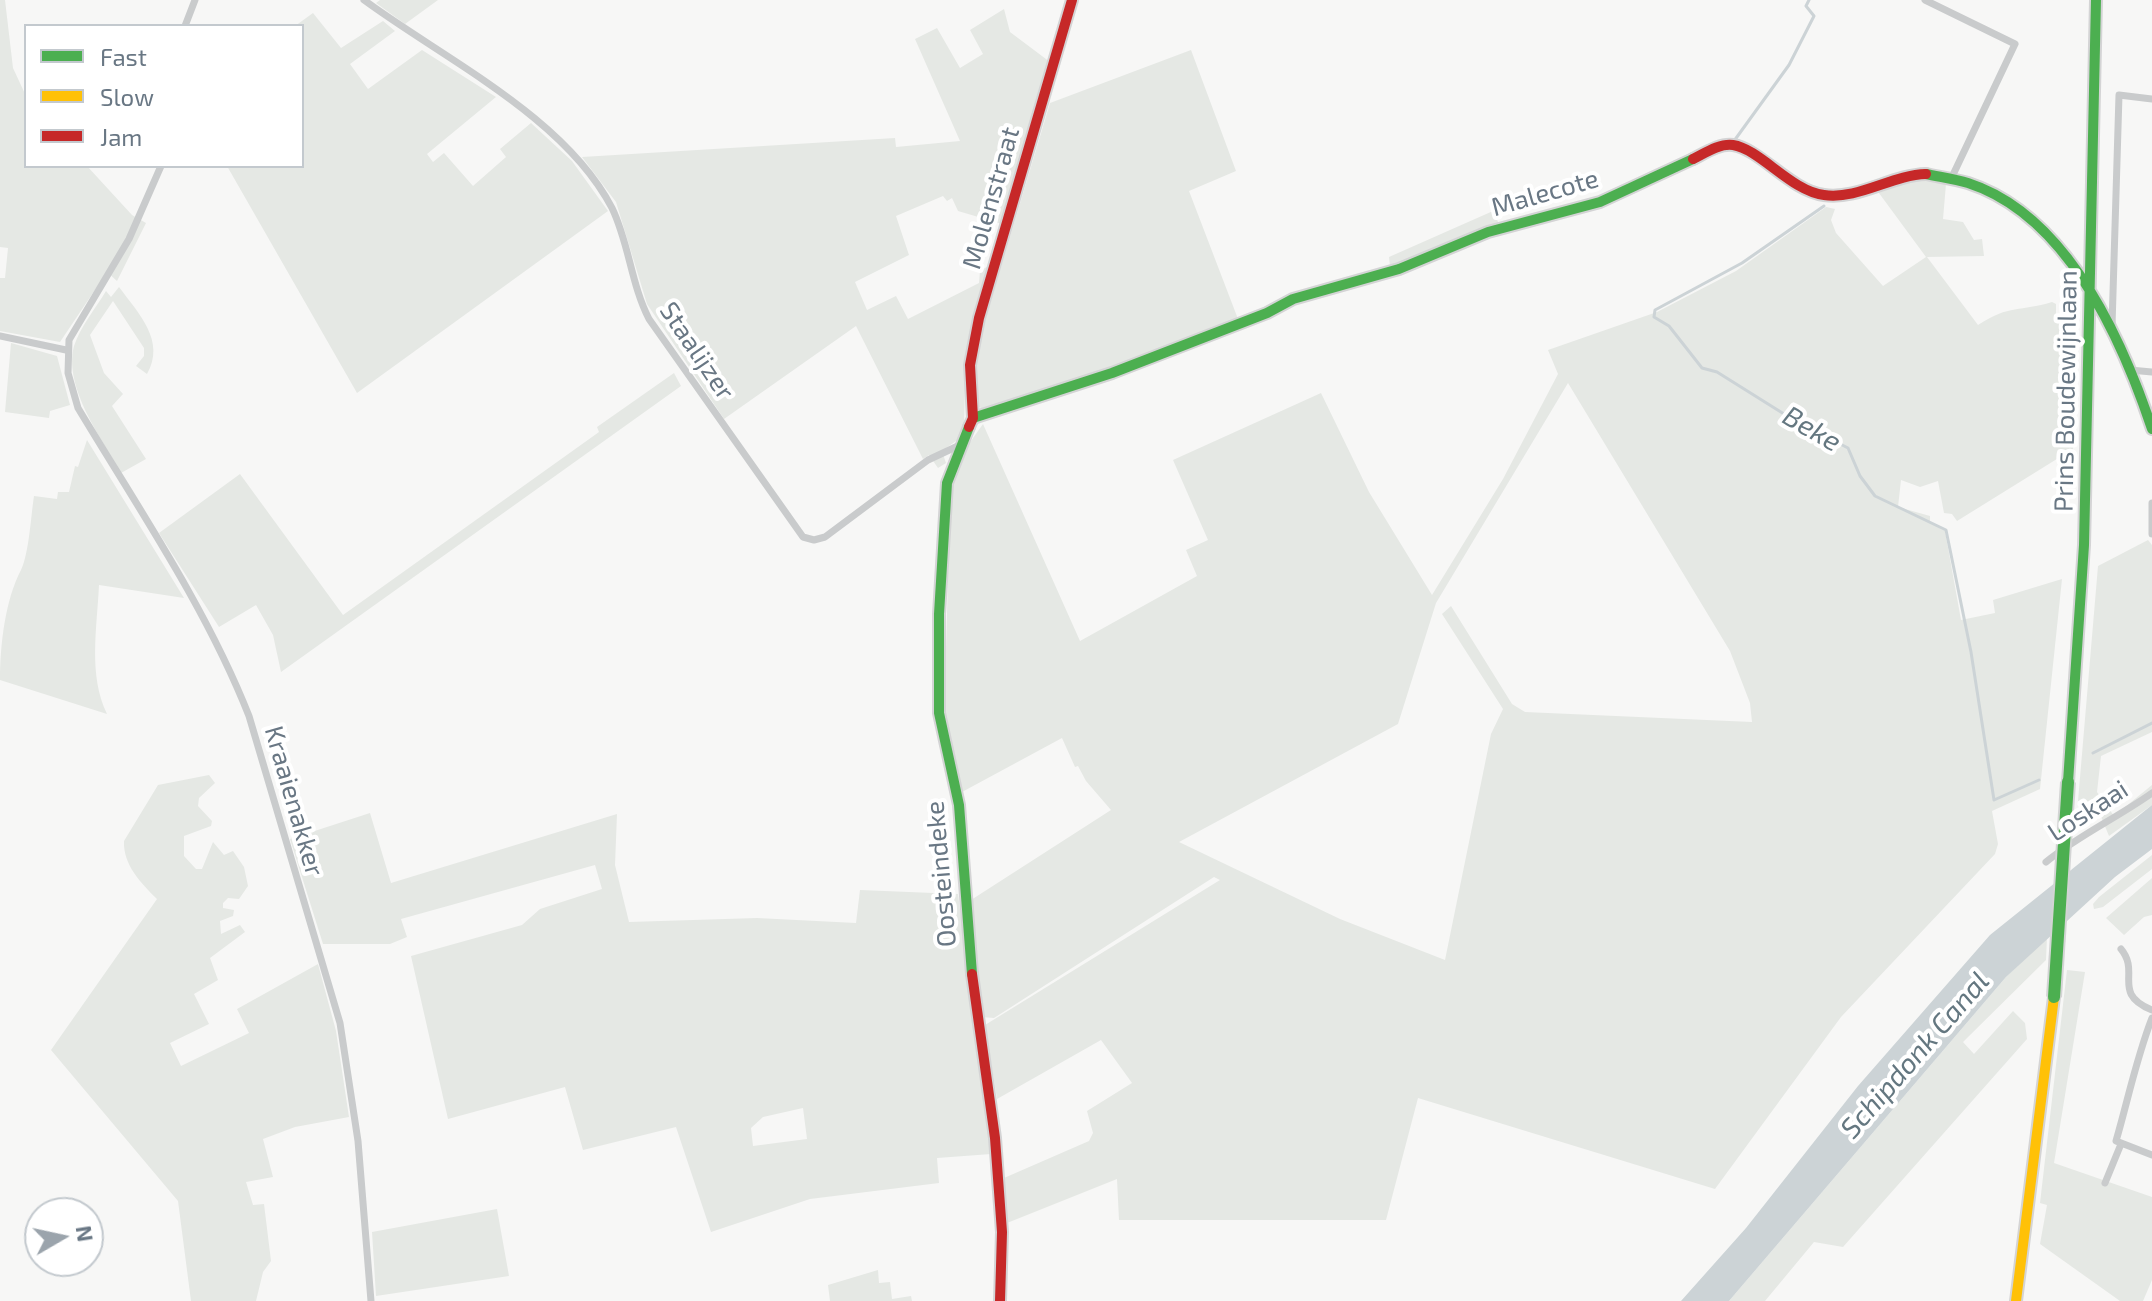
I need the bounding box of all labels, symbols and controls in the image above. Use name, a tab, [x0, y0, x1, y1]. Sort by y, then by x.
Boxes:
legend	[24, 24, 304, 168]
text: Fast	[100, 42, 147, 71]
text: Slow	[100, 82, 154, 111]
text: Jam	[100, 122, 142, 151]
street label: Molenstraat	[956, 123, 1026, 273]
street label: Malecote	[1488, 163, 1602, 223]
street label: Prins Boudewijnlaan	[2048, 270, 2084, 512]
street label: Staalijzer	[653, 296, 741, 406]
water label: Beke	[1777, 399, 1847, 459]
street label: Kraaienakker	[258, 722, 330, 880]
street label: Loskaai	[2042, 774, 2134, 848]
street label: Oosteindeke	[919, 800, 963, 948]
water label: Schipdonk Canal	[1834, 965, 1996, 1145]
north arrow	[24, 1197, 104, 1277]
text: N	[72, 1224, 100, 1243]

